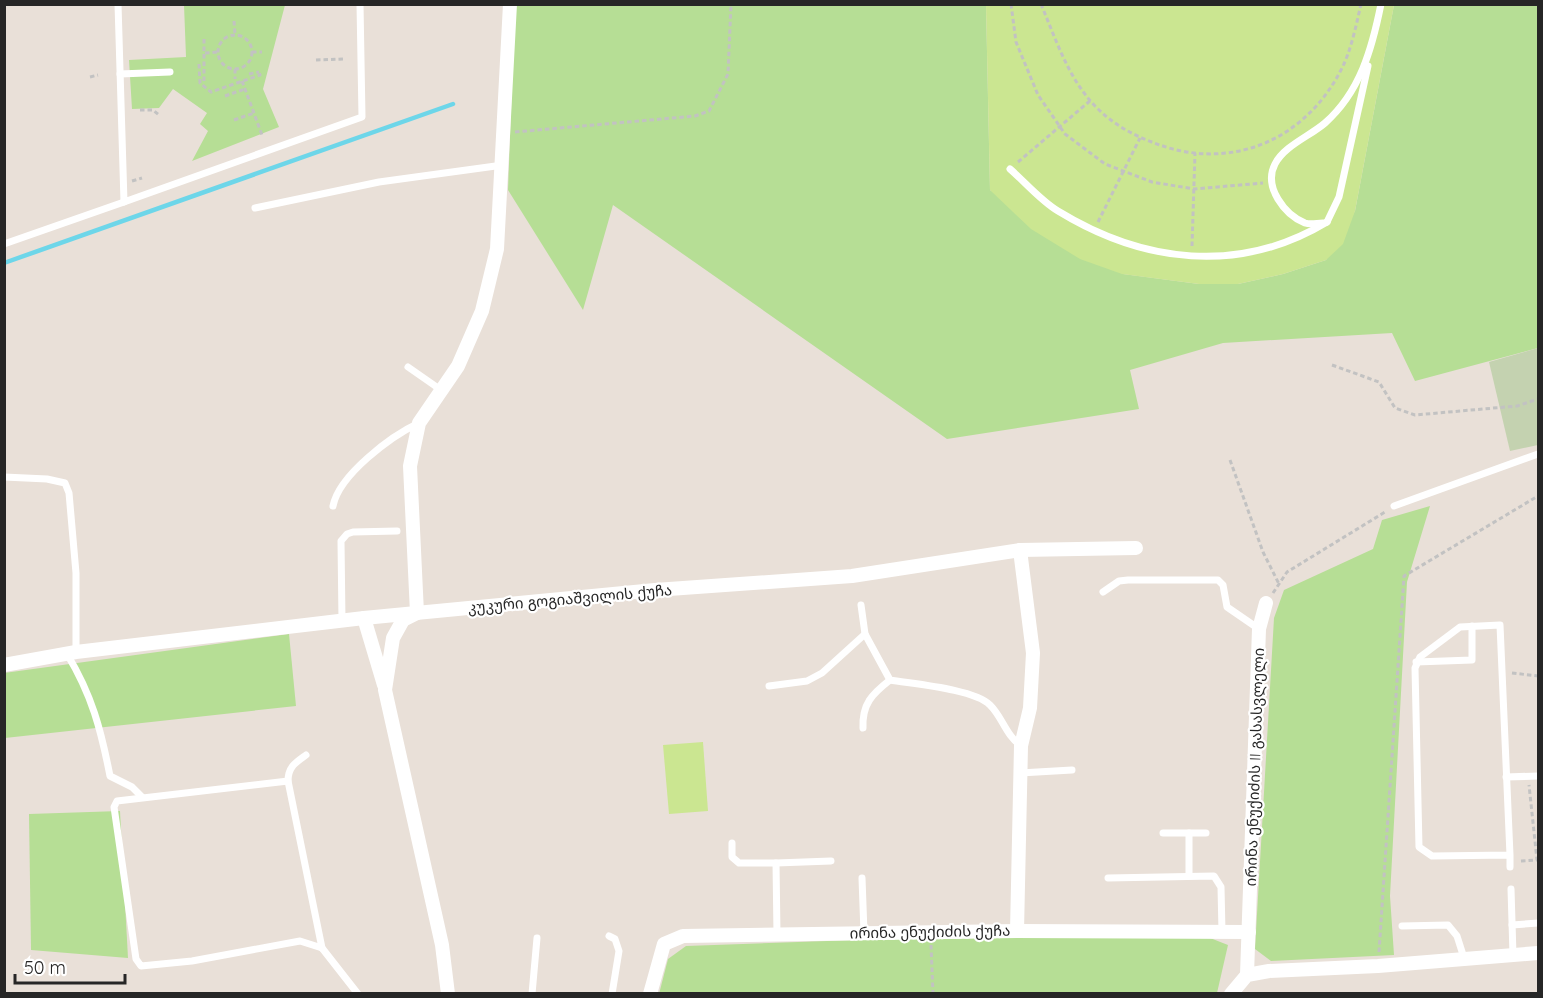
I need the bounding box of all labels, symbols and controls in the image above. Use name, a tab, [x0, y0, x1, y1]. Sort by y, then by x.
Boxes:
street label: კუკური გოგიაშვილის ქუჩა	[467, 580, 673, 617]
street label: ირინა ენუქიძის II გასასვლელი	[1241, 647, 1268, 887]
street label: ირინა ენუქიძის ქუჩა	[850, 921, 1010, 942]
scale bar	[15, 947, 124, 985]
text: 50 m	[24, 956, 66, 979]

